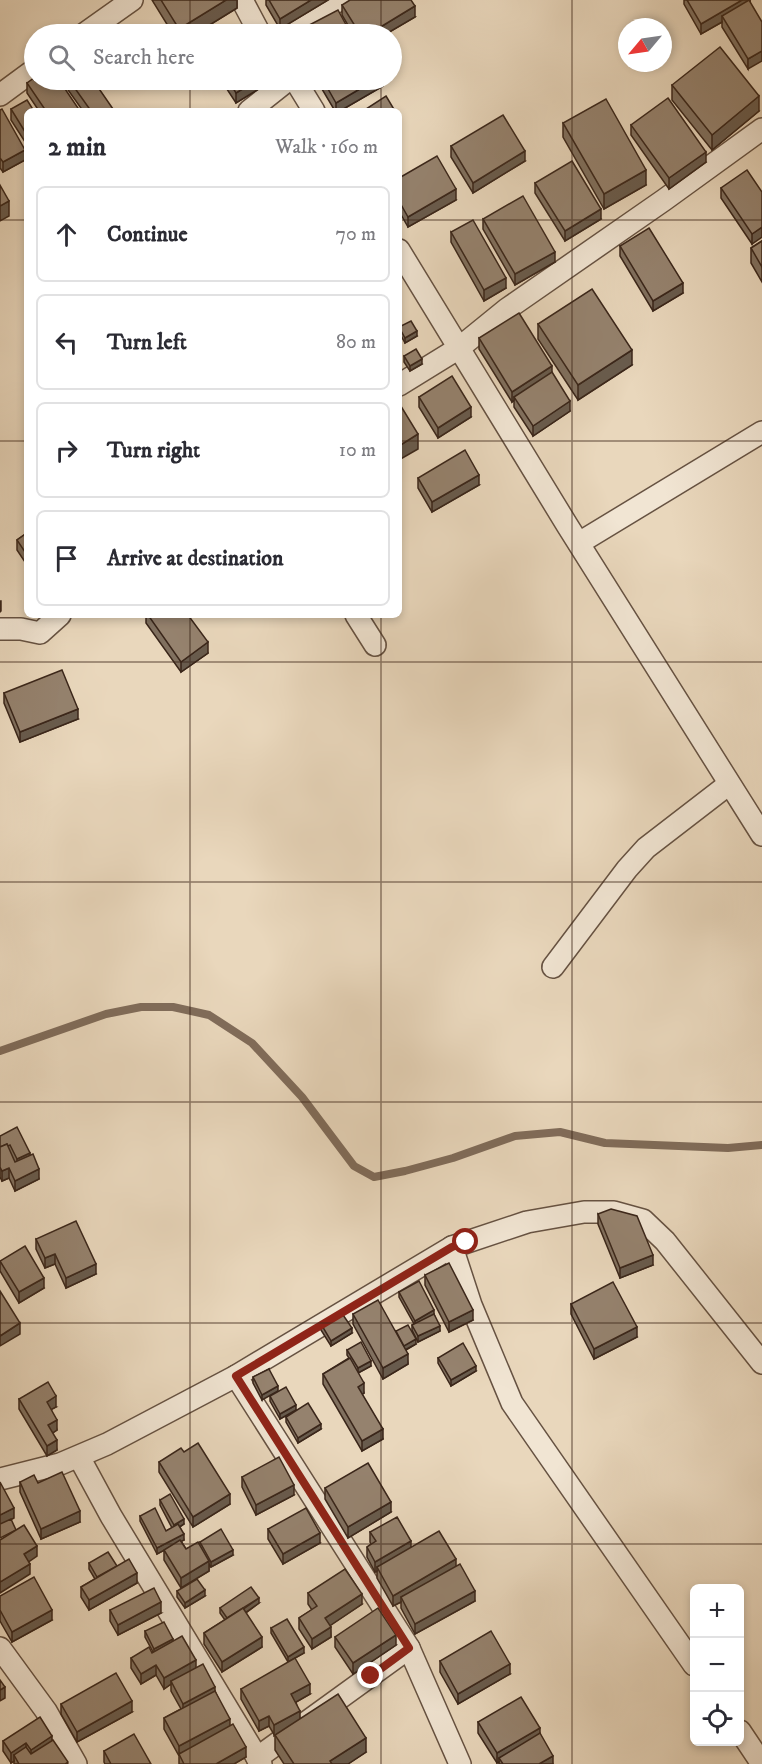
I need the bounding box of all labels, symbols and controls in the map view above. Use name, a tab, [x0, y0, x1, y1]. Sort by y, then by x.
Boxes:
north arrow	[618, 18, 672, 72]
search box	[24, 24, 402, 90]
icon: search	[45, 41, 78, 74]
text: Search here	[93, 44, 195, 71]
text: 2 min	[48, 131, 106, 164]
text: Walk · 160 m	[275, 135, 378, 160]
icon: ahead	[50, 218, 83, 251]
text: Continue	[107, 221, 188, 248]
text: 70 m	[335, 222, 376, 247]
icon: left	[50, 326, 83, 359]
text: Turn left	[107, 329, 187, 356]
text: 80 m	[336, 330, 376, 355]
icon: right	[50, 434, 83, 467]
text: Turn right	[107, 437, 200, 464]
text: 10 m	[339, 438, 376, 463]
icon: arrive	[50, 542, 83, 575]
text: Arrive at destination	[107, 545, 284, 572]
route start	[452, 1228, 478, 1254]
map controls	[690, 1584, 744, 1746]
button: +	[690, 1584, 744, 1638]
button: −	[690, 1638, 744, 1692]
route end	[357, 1662, 383, 1688]
button: locate	[690, 1692, 744, 1746]

